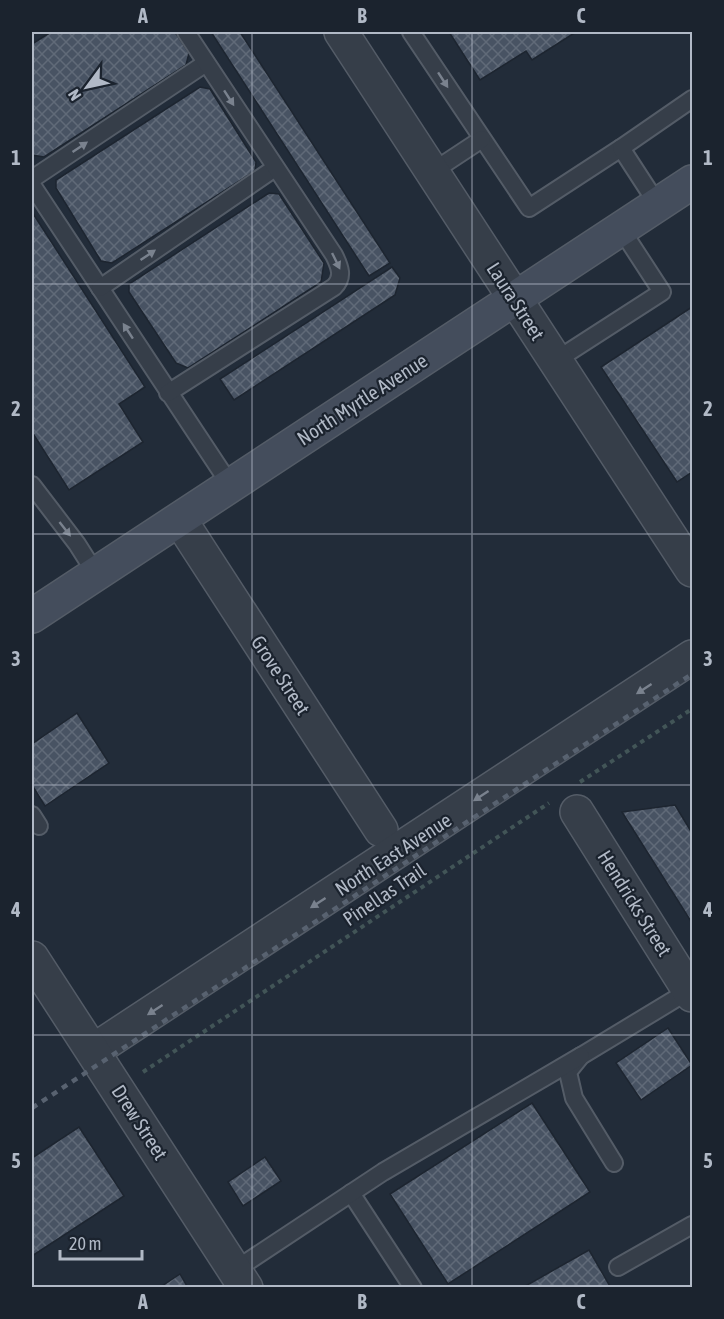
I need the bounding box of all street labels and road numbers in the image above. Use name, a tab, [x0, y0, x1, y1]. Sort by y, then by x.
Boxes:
street label: Laura Street	[482, 258, 550, 344]
street label: North Myrtle Avenue	[293, 348, 431, 450]
street label: Grove Street	[247, 631, 315, 719]
street label: North East Avenue	[331, 808, 455, 900]
street label: Hendricks Street	[593, 846, 677, 960]
street label: Pinellas Trail	[338, 858, 430, 930]
street label: Drew Street	[107, 1080, 173, 1164]

